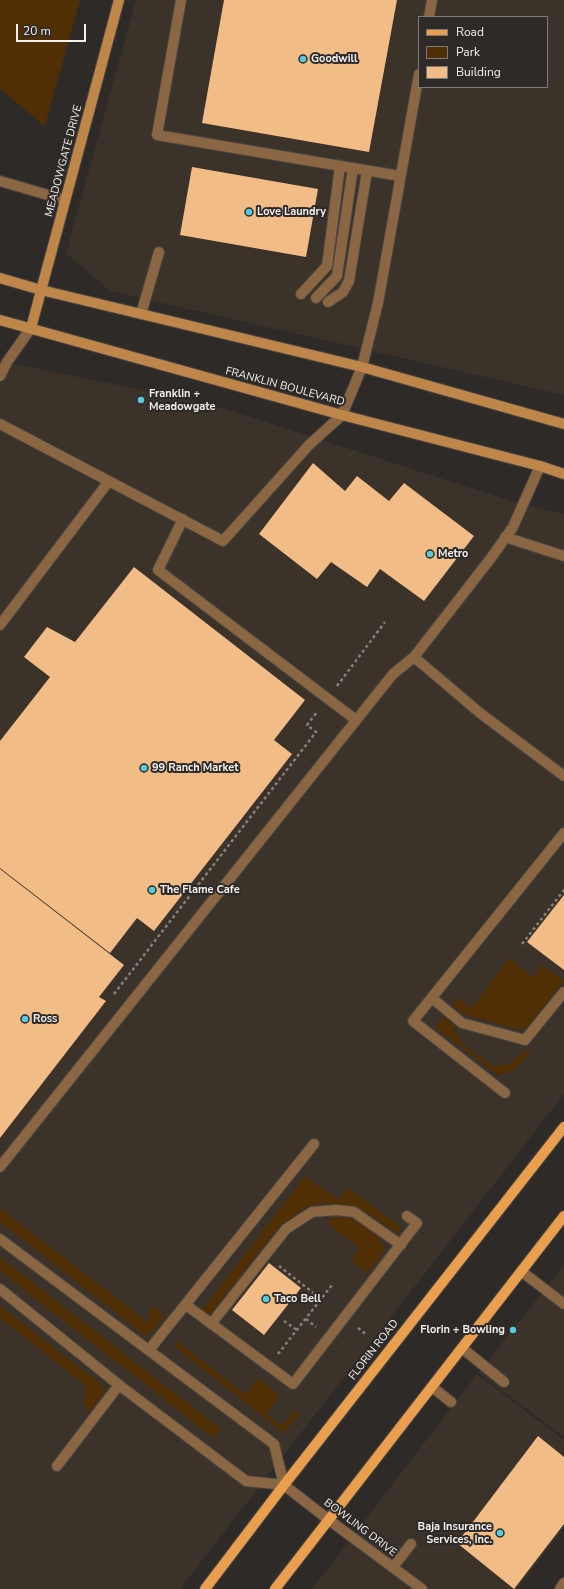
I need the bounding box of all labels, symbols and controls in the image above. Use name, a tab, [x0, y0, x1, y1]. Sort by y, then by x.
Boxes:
scale bar	[18, 16, 88, 42]
legend	[418, 16, 548, 88]
text: 20 m	[23, 23, 51, 39]
text: Road	[456, 24, 484, 40]
text: Park	[456, 44, 480, 60]
place label: Goodwill	[311, 52, 358, 66]
marker: Goodwill	[298, 54, 308, 64]
text: Building	[456, 64, 501, 80]
street label: MEADOWGATE DRIVE	[43, 104, 85, 218]
place label: Love Laundry	[257, 205, 326, 219]
marker: Love Laundry	[244, 207, 254, 217]
street label: FRANKLIN BOULEVARD	[224, 365, 346, 409]
place label: Franklin + Meadowgate	[149, 387, 215, 413]
marker: Franklin + Meadowgate	[136, 395, 146, 405]
place label: Metro	[438, 547, 468, 561]
marker: Metro	[425, 549, 435, 559]
place label: 99 Ranch Market	[152, 761, 239, 775]
marker: 99 Ranch Market	[139, 763, 149, 773]
place label: The Flame Cafe	[160, 883, 240, 897]
marker: The Flame Cafe	[147, 885, 157, 895]
place label: Ross	[33, 1012, 57, 1026]
marker: Ross	[20, 1014, 30, 1024]
place label: Taco Bell	[274, 1292, 321, 1306]
marker: Taco Bell	[261, 1294, 271, 1304]
street label: FLORIN ROAD	[346, 1317, 402, 1383]
place label: Florin + Bowling	[420, 1323, 505, 1337]
marker: Florin + Bowling	[508, 1325, 518, 1335]
street label: BOWLING DRIVE	[321, 1496, 399, 1560]
place label: Baja Insurance Services, Inc.	[418, 1520, 492, 1546]
marker: Baja Insurance Services, Inc.	[495, 1528, 505, 1538]

